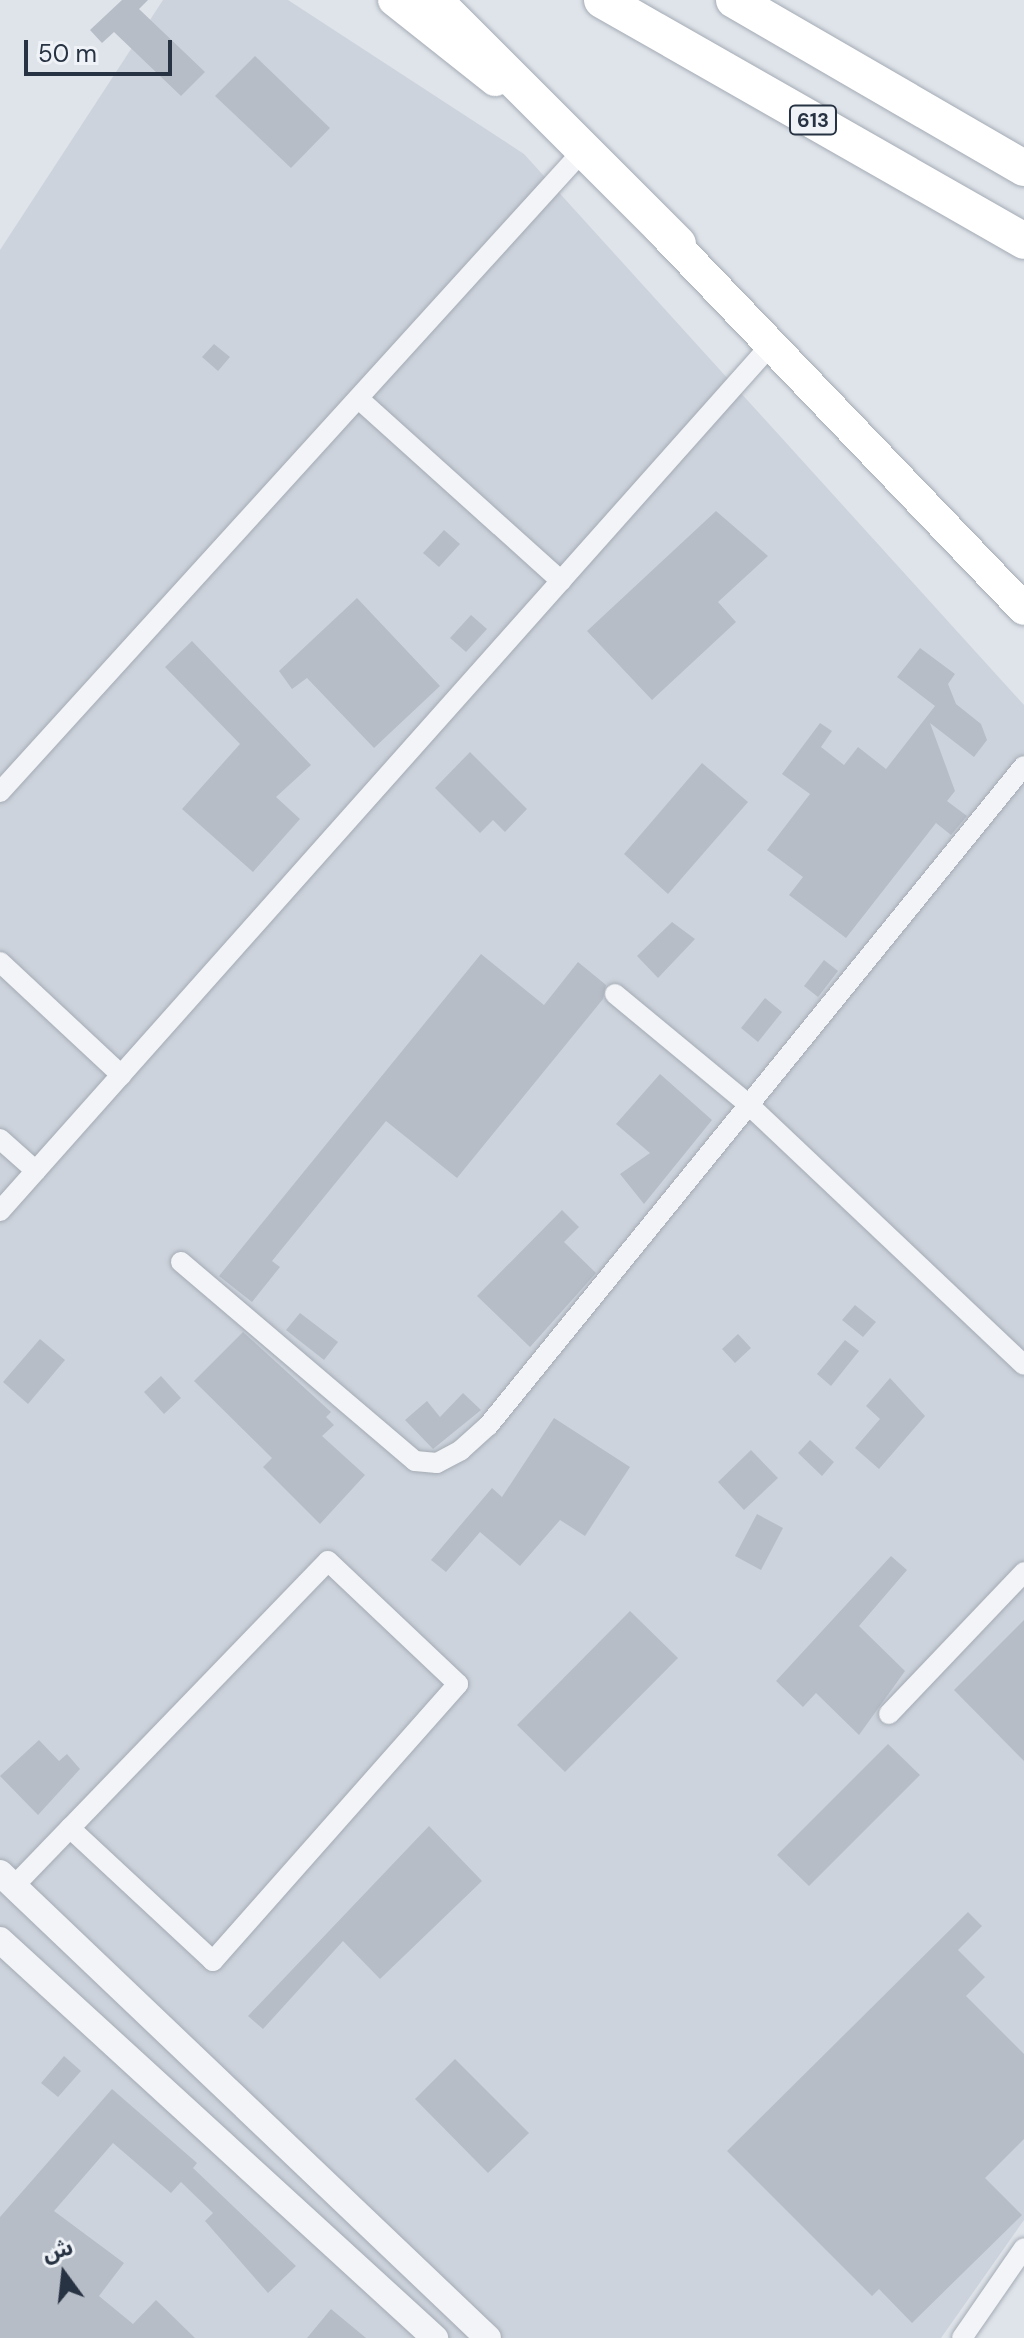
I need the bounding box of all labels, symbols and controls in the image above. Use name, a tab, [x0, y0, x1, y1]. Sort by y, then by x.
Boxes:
scale bar	[28, 24, 176, 74]
text: 50 m	[38, 38, 97, 69]
road number: 613	[787, 104, 839, 136]
text: ش	[39, 2232, 76, 2268]
north arrow	[24, 2234, 104, 2314]

